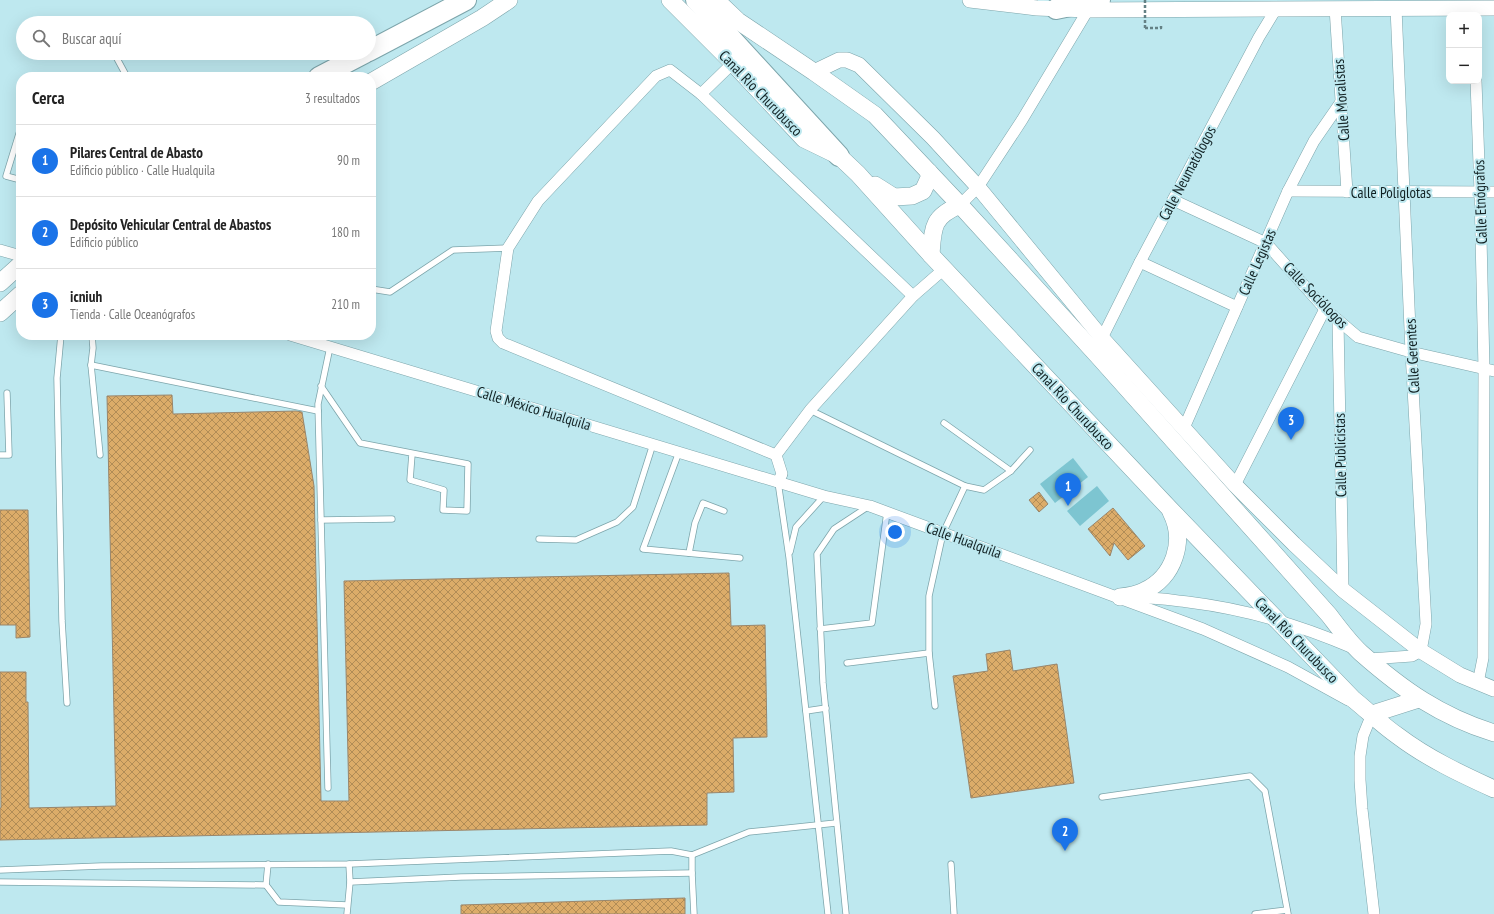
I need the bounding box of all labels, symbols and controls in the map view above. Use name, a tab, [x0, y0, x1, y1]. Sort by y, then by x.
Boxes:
map controls	[1446, 12, 1482, 84]
button: +	[1446, 12, 1482, 48]
search box	[16, 16, 376, 60]
icon: search	[30, 27, 52, 49]
text: Buscar aquí	[62, 29, 122, 48]
street label: Canal Río Churubusco	[715, 46, 807, 140]
button: −	[1446, 48, 1482, 84]
street label: Calle Moralistas	[1329, 58, 1353, 142]
text: Cerca	[32, 87, 65, 109]
text: 3 resultados	[305, 90, 360, 107]
street label: Calle Neumatólogos	[1154, 123, 1220, 223]
text: Pilares Central de Abasto	[70, 143, 203, 162]
text: 1	[42, 152, 48, 169]
text: 90 m	[337, 152, 360, 169]
street label: Calle Etnógrafos	[1469, 159, 1491, 245]
text: Edificio público · Calle Hualquila	[70, 162, 215, 179]
street label: Calle Poliglotas	[1351, 183, 1431, 202]
text: Depósito Vehicular Central de Abastos	[70, 215, 271, 234]
text: 2	[42, 224, 48, 241]
text: 180 m	[331, 224, 360, 241]
street label: Calle Legistas	[1234, 226, 1280, 298]
text: Edificio público	[70, 234, 138, 251]
street label: Calle Sociólogos	[1280, 258, 1352, 332]
text: icniuh	[70, 287, 102, 306]
text: 3	[42, 296, 48, 313]
text: 210 m	[331, 296, 360, 313]
text: Tienda · Calle Oceanógrafos	[70, 306, 195, 323]
street label: Calle Gerentes	[1401, 318, 1423, 394]
street label: Canal Río Churubusco	[1028, 358, 1118, 454]
street label: Calle México Hualquila	[475, 382, 593, 434]
pin: 3	[1278, 407, 1304, 440]
street label: Calle Publicistas	[1330, 413, 1350, 497]
pin: 1	[1055, 473, 1081, 506]
street label: Calle Hualquila	[924, 518, 1004, 562]
your location	[885, 522, 905, 542]
street label: Canal Río Churubusco	[1251, 593, 1343, 687]
pin: 2	[1052, 818, 1078, 851]

